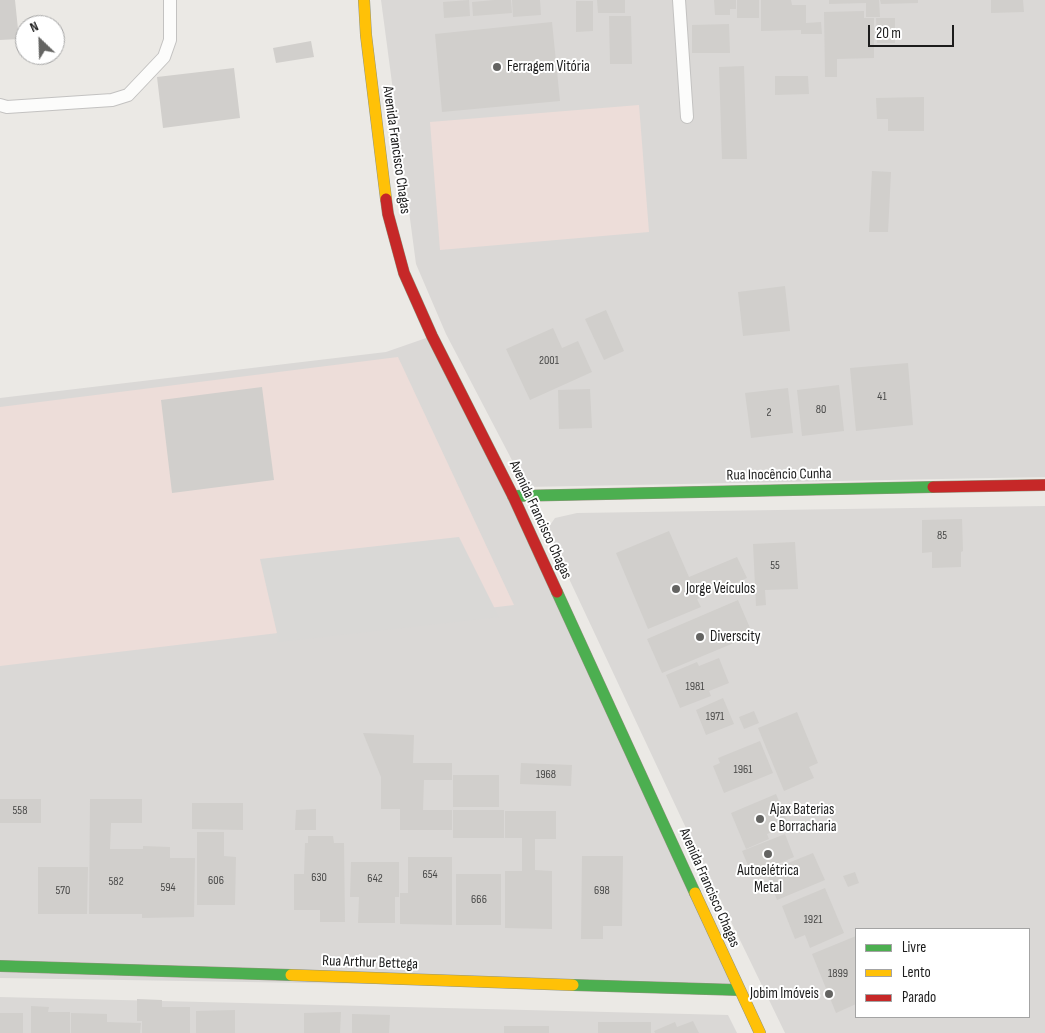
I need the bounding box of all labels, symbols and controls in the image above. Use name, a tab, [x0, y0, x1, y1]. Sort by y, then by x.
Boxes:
north arrow	[15, 15, 65, 65]
scale bar	[870, 15, 956, 47]
text: N	[27, 17, 41, 36]
text: 20 m	[876, 24, 901, 43]
place label: Ferragem Vitória	[507, 58, 590, 76]
marker: Ferragem Vitória	[491, 61, 503, 73]
street label: Avenida Francisco Chagas	[378, 85, 414, 215]
house number: 2001	[539, 354, 559, 368]
house number: 41	[877, 390, 887, 404]
house number: 80	[816, 403, 826, 417]
house number: 2	[767, 406, 771, 420]
street label: Avenida Francisco Chagas	[505, 458, 575, 582]
street label: Rua Inocêncio Cunha	[726, 465, 832, 485]
house number: 85	[937, 529, 947, 543]
house number: 55	[770, 559, 780, 573]
place label: Jorge Veículos	[686, 580, 755, 598]
marker: Jorge Veículos	[670, 583, 682, 595]
place label: Diverscity	[710, 628, 761, 646]
marker: Diverscity	[694, 631, 706, 643]
house number: 1981	[686, 680, 704, 694]
house number: 1971	[706, 710, 724, 724]
house number: 1961	[734, 763, 752, 777]
house number: 1968	[536, 768, 556, 782]
place label: Ajax Baterias e Borracharia	[770, 801, 837, 836]
house number: 558	[13, 804, 27, 818]
marker: Ajax Baterias e Borracharia	[754, 813, 766, 825]
street label: Avenida Francisco Chagas	[675, 826, 743, 950]
marker: Autoelétrica Metal	[762, 848, 774, 860]
place label: Autoelétrica Metal	[737, 862, 799, 897]
house number: 654	[422, 868, 438, 882]
house number: 630	[311, 871, 327, 885]
house number: 642	[367, 872, 383, 886]
house number: 606	[208, 874, 224, 888]
house number: 582	[108, 875, 124, 889]
house number: 594	[160, 881, 176, 895]
house number: 570	[56, 884, 70, 898]
house number: 698	[594, 884, 610, 898]
house number: 666	[471, 893, 487, 907]
house number: 1921	[804, 913, 822, 927]
legend	[855, 928, 1030, 1018]
text: Livre	[902, 938, 926, 957]
street label: Rua Arthur Bettega	[322, 952, 418, 974]
text: Lento	[902, 963, 931, 982]
house number: 1899	[828, 967, 848, 981]
place label: Jobim Imóveis	[750, 985, 819, 1003]
marker: Jobim Imóveis	[823, 988, 835, 1000]
text: Parado	[902, 988, 936, 1007]

